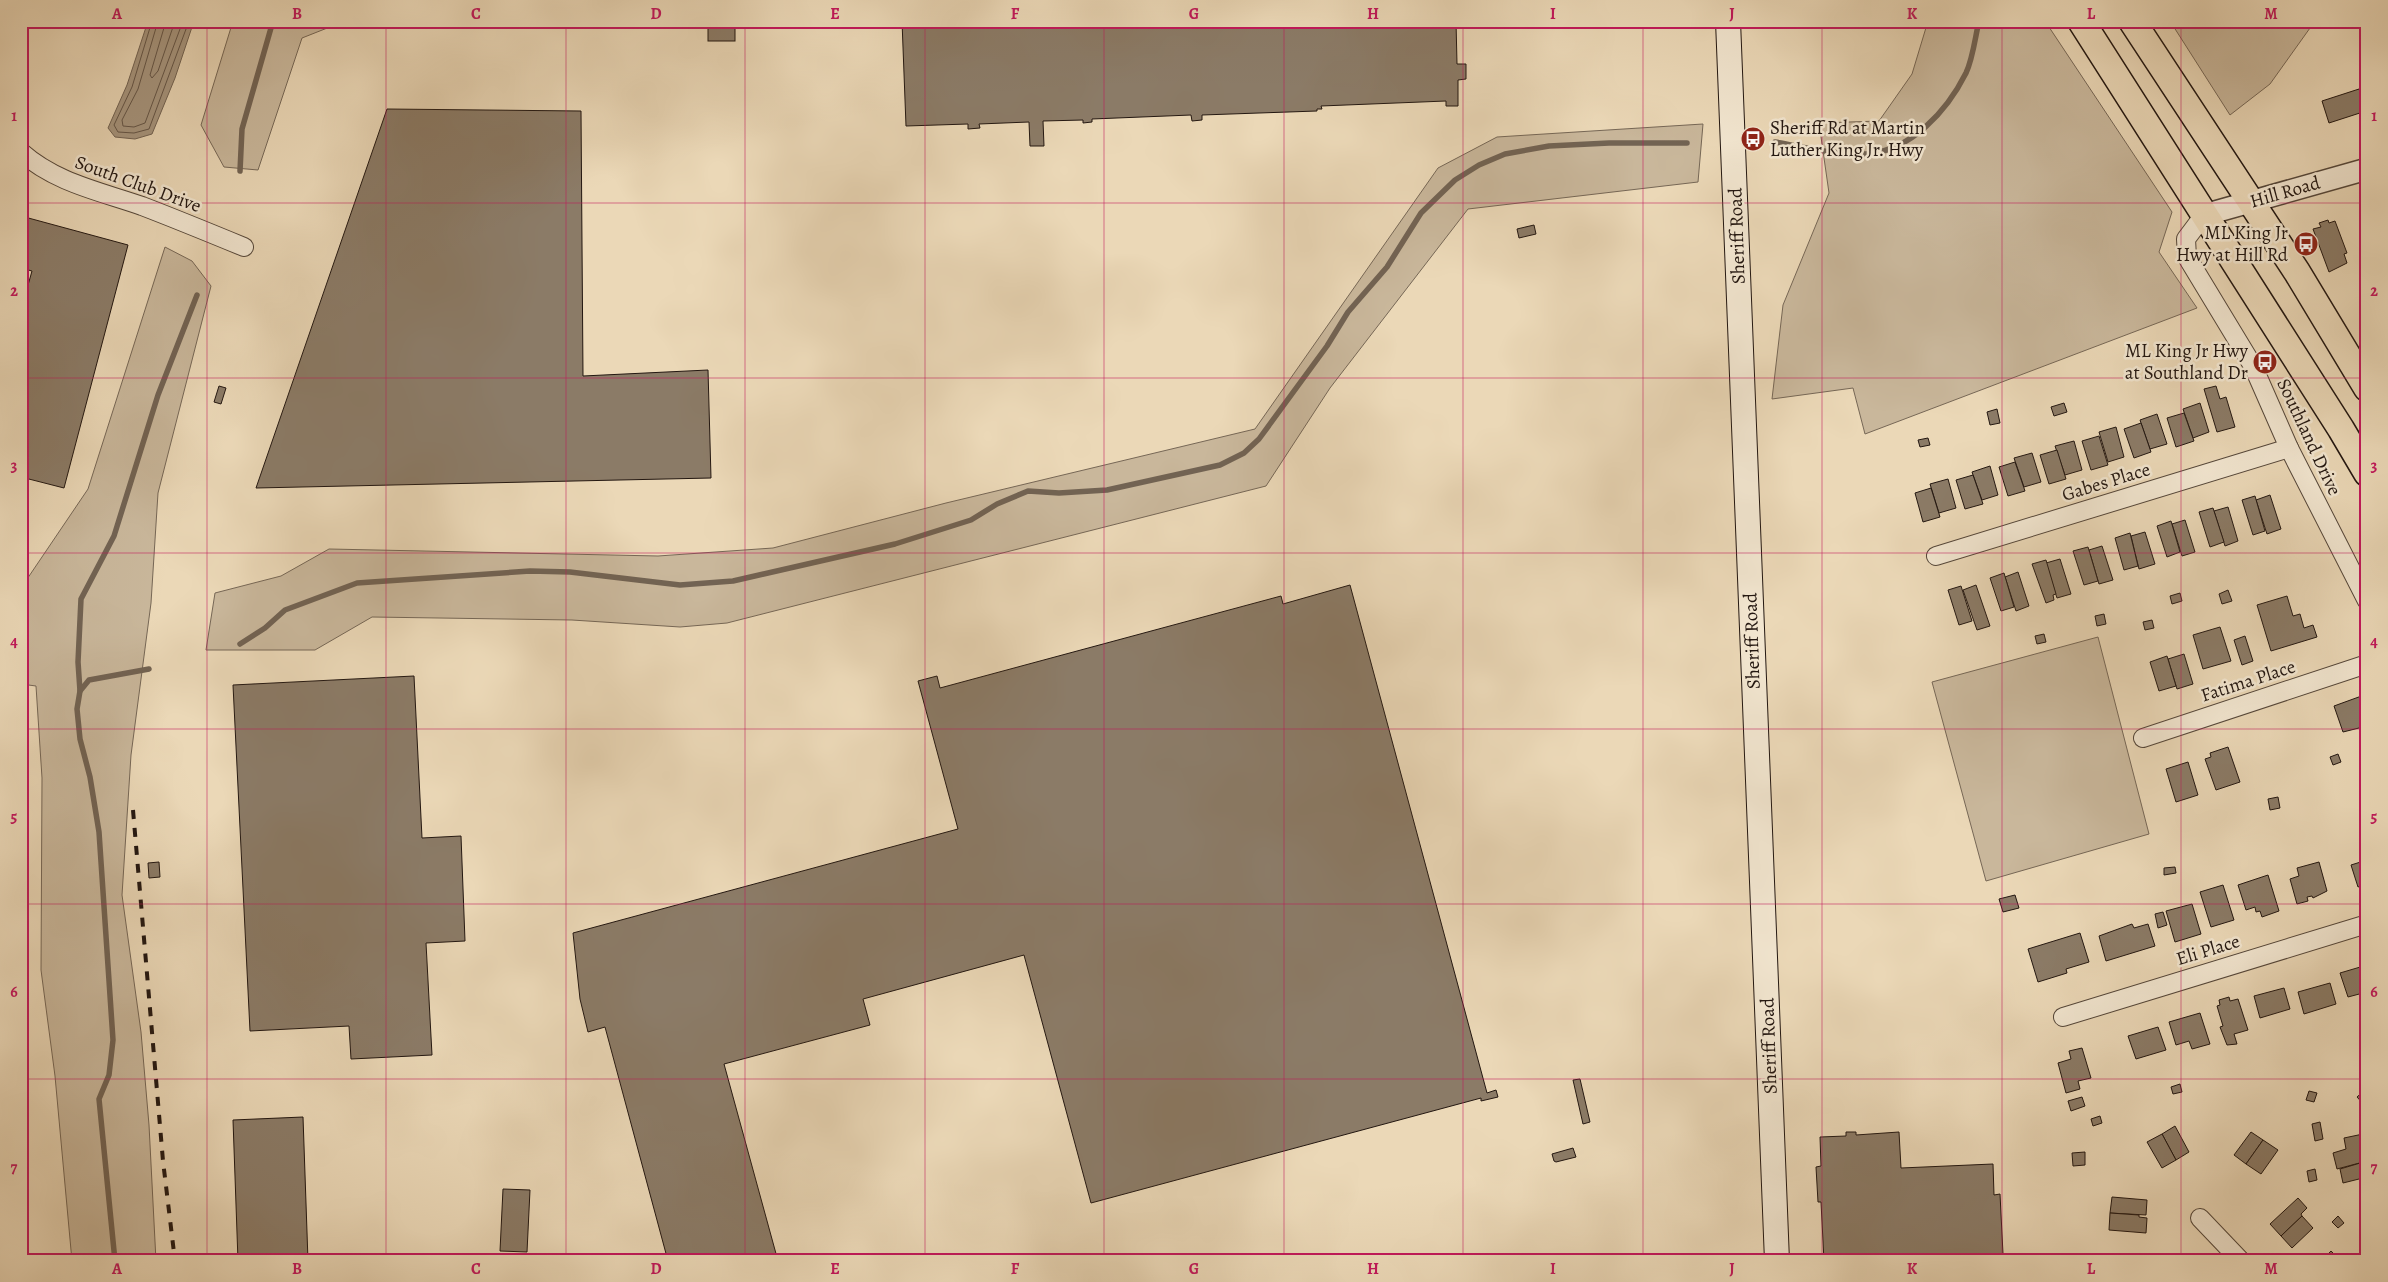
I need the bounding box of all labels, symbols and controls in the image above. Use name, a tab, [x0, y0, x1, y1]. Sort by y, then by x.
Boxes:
text: A	[111, 3, 123, 25]
text: B	[292, 3, 302, 25]
text: C	[471, 3, 481, 25]
text: D	[650, 3, 662, 25]
text: E	[830, 3, 840, 25]
text: F	[1011, 3, 1020, 25]
text: G	[1189, 3, 1199, 25]
text: H	[1367, 3, 1379, 25]
text: I	[1550, 3, 1556, 25]
text: J	[1729, 3, 1735, 25]
text: K	[1907, 3, 1918, 25]
text: L	[2087, 3, 2096, 25]
text: M	[2264, 3, 2278, 25]
text: 1	[11, 105, 17, 127]
text: 1	[2371, 105, 2377, 127]
place label: Sheriff Rd at Martin Luther King Jr. Hwy	[1770, 115, 1925, 163]
bus stop icon: Sheriff Rd at Martin Luther King Jr. Hwy	[1740, 126, 1766, 152]
street label: South Club Drive	[71, 149, 205, 219]
street label: Hill Road	[2247, 169, 2324, 214]
street label: Sheriff Road	[1722, 187, 1752, 285]
place label: ML King Jr Hwy at Hill Rd	[2176, 220, 2289, 268]
bus stop icon: ML King Jr Hwy at Hill Rd	[2293, 231, 2319, 257]
text: 2	[10, 280, 18, 302]
text: 2	[2370, 280, 2378, 302]
place label: ML King Jr Hwy at Southland Dr	[2125, 338, 2249, 386]
bus stop icon: ML King Jr Hwy at Southland Dr	[2252, 349, 2278, 375]
street label: Southland Drive	[2271, 374, 2347, 500]
text: 3	[11, 455, 18, 477]
text: 3	[2371, 455, 2378, 477]
street label: Gabes Place	[2059, 456, 2153, 508]
street label: Sheriff Road	[1737, 592, 1767, 690]
text: 4	[10, 631, 18, 653]
text: 4	[2370, 631, 2378, 653]
street label: Fatima Place	[2197, 653, 2299, 709]
text: 5	[11, 806, 18, 828]
text: 5	[2371, 806, 2378, 828]
street label: Eli Place	[2173, 928, 2243, 972]
text: 6	[10, 981, 18, 1003]
text: 6	[2370, 981, 2378, 1003]
street label: Sheriff Road	[1754, 997, 1784, 1095]
text: 7	[11, 1157, 18, 1179]
text: 7	[2371, 1157, 2378, 1179]
text: A	[111, 1258, 123, 1280]
text: B	[292, 1258, 302, 1280]
text: C	[471, 1258, 481, 1280]
text: D	[650, 1258, 662, 1280]
text: E	[830, 1258, 840, 1280]
text: F	[1011, 1258, 1020, 1280]
text: G	[1189, 1258, 1199, 1280]
text: H	[1367, 1258, 1379, 1280]
text: I	[1550, 1258, 1556, 1280]
text: J	[1729, 1258, 1735, 1280]
text: K	[1907, 1258, 1918, 1280]
text: L	[2087, 1258, 2096, 1280]
text: M	[2264, 1258, 2278, 1280]

